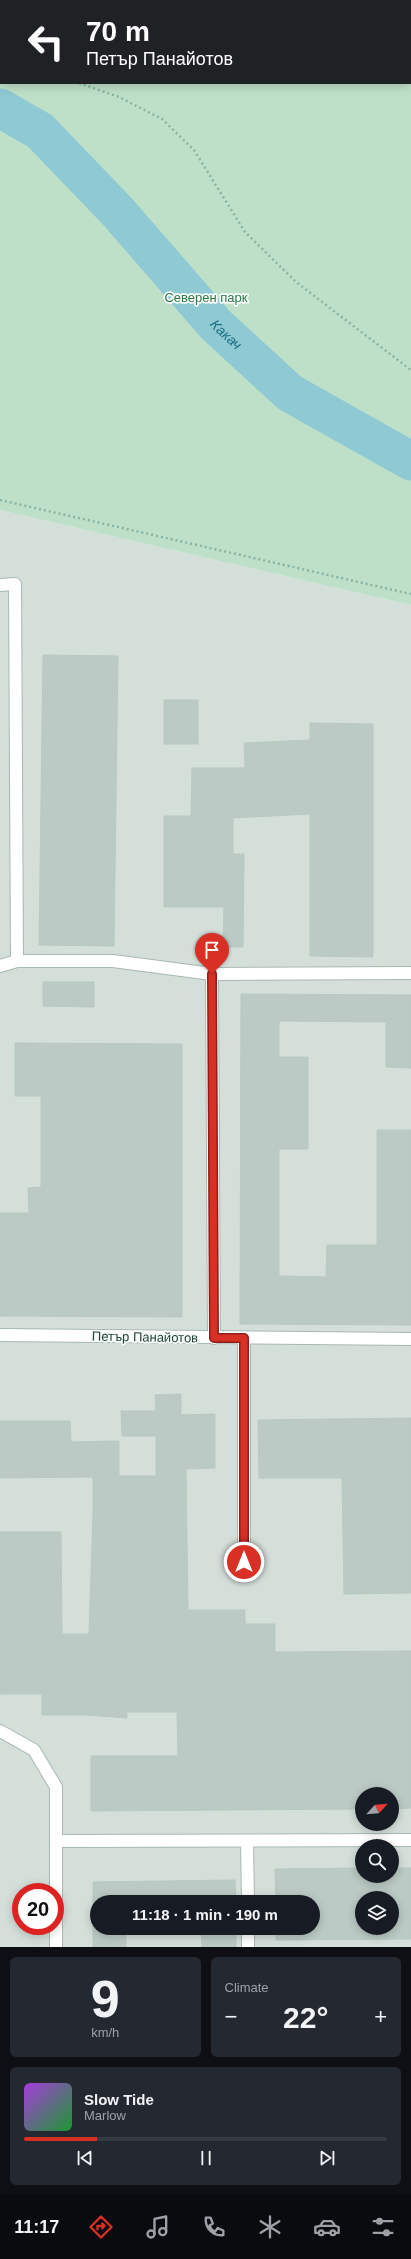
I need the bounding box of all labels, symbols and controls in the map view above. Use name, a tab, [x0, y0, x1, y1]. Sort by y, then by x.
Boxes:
icon: left	[20, 16, 72, 68]
text: 70 m	[86, 16, 150, 47]
text: Петър Панайотов	[86, 49, 233, 69]
park label: Северен парк	[164, 290, 248, 305]
water label: Какач	[207, 316, 245, 353]
pin	[195, 933, 229, 974]
icon: arrive	[201, 939, 223, 961]
street label: Петър Панайотов	[92, 1329, 198, 1345]
position arrow	[223, 1541, 265, 1583]
north arrow	[355, 1787, 399, 1831]
map controls	[355, 1787, 399, 1935]
button: search	[355, 1839, 399, 1883]
speed limit sign: 20	[12, 1883, 64, 1935]
button: layers	[355, 1891, 399, 1935]
text: 11:18 · 1 min · 190 m	[132, 1906, 278, 1923]
text: 9	[91, 1970, 120, 2028]
text: Climate	[225, 1980, 269, 1995]
text: 22°	[283, 2001, 328, 2034]
text: −	[225, 2004, 237, 2029]
text: +	[374, 2004, 387, 2029]
text: km/h	[91, 2025, 119, 2040]
text: Slow Tide	[84, 2091, 154, 2108]
text: Marlow	[84, 2108, 126, 2123]
icon: previous	[74, 2147, 96, 2169]
icon: pause	[195, 2147, 217, 2169]
icon: next	[316, 2147, 338, 2169]
icon: directions	[87, 2213, 115, 2241]
icon: music	[144, 2213, 172, 2241]
icon: phone	[200, 2213, 228, 2241]
icon: climate	[256, 2213, 284, 2241]
icon: car	[313, 2213, 341, 2241]
icon: filters	[369, 2213, 397, 2241]
text: 11:17	[14, 2217, 59, 2237]

